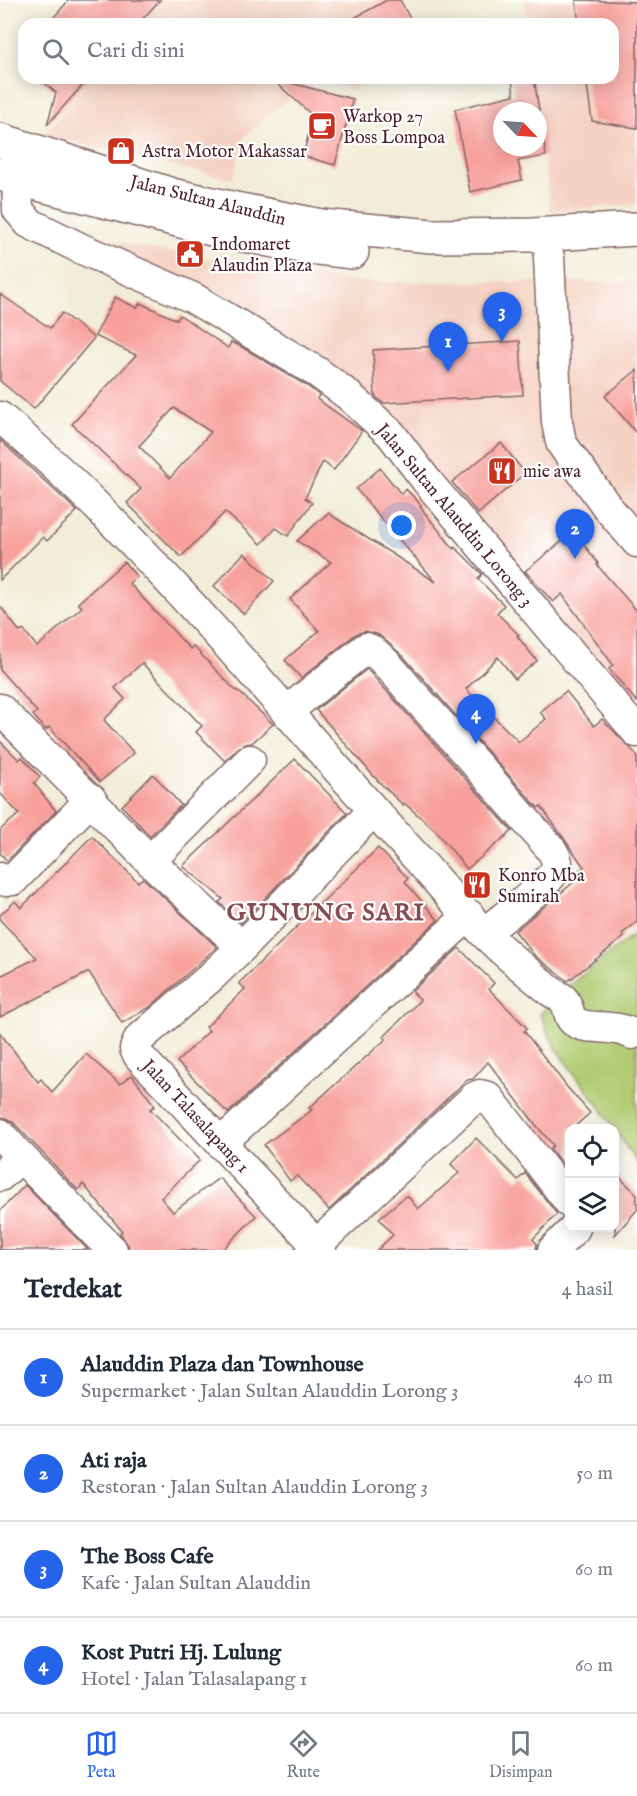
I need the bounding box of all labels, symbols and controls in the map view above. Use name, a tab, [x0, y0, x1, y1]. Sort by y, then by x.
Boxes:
search box	[18, 18, 619, 84]
icon: search	[39, 35, 72, 68]
text: Cari di sini	[87, 37, 185, 65]
north arrow	[493, 102, 547, 156]
place label: Warkop 27 Boss Lompoa	[343, 106, 445, 150]
cafe icon: Warkop 27 Boss Lompoa	[306, 110, 338, 142]
shop icon: Astra Motor Makassar	[105, 135, 137, 167]
place label: Astra Motor Makassar	[141, 141, 307, 164]
street label: Jalan Sultan Alauddin	[125, 171, 288, 232]
place label: Indomaret Alaudin Plaza	[210, 234, 313, 278]
public building icon: Indomaret Alaudin Plaza	[174, 238, 206, 270]
pin: 3	[482, 292, 522, 342]
pin: 1	[428, 322, 468, 372]
street label: Jalan Sultan Alauddin Lorong 3	[369, 418, 537, 612]
restaurant icon: mie awa	[486, 455, 518, 487]
place label: mie awa	[523, 461, 581, 484]
pin: 2	[556, 510, 594, 559]
your location	[387, 511, 416, 540]
pin: 4	[456, 694, 496, 744]
place label: Konro Mba Sumirah	[498, 865, 585, 909]
restaurant icon: Konro Mba Sumirah	[461, 869, 493, 901]
district label: GUNUNG SARI	[227, 898, 425, 929]
street label: Jalan Talasalapang 1	[135, 1054, 254, 1179]
map controls	[565, 1124, 619, 1232]
button: locate	[565, 1124, 619, 1178]
button: layers	[565, 1178, 619, 1232]
text: Terdekat	[24, 1273, 122, 1306]
text: 4 hasil	[562, 1277, 613, 1302]
text: Alauddin Plaza dan Townhouse	[81, 1351, 364, 1379]
text: 1	[40, 1365, 47, 1390]
text: 40 m	[574, 1365, 613, 1390]
text: Supermarket · Jalan Sultan Alauddin Lorong 3	[81, 1379, 458, 1404]
text: Ati raja	[81, 1447, 146, 1475]
text: 2	[39, 1461, 48, 1486]
text: 50 m	[576, 1461, 613, 1486]
text: Restoran · Jalan Sultan Alauddin Lorong 3	[81, 1475, 428, 1500]
text: The Boss Cafe	[81, 1543, 214, 1571]
text: 3	[40, 1557, 47, 1582]
text: 60 m	[575, 1557, 613, 1582]
text: Kafe · Jalan Sultan Alauddin	[81, 1571, 311, 1596]
text: Kost Putri Hj. Lulung	[81, 1639, 281, 1667]
text: 4	[39, 1653, 48, 1678]
text: 60 m	[575, 1653, 613, 1678]
text: Hotel · Jalan Talasalapang 1	[81, 1667, 307, 1692]
tab: Peta	[85, 1727, 118, 1783]
tab: Rute	[287, 1727, 320, 1783]
tab: Disimpan	[489, 1727, 552, 1783]

